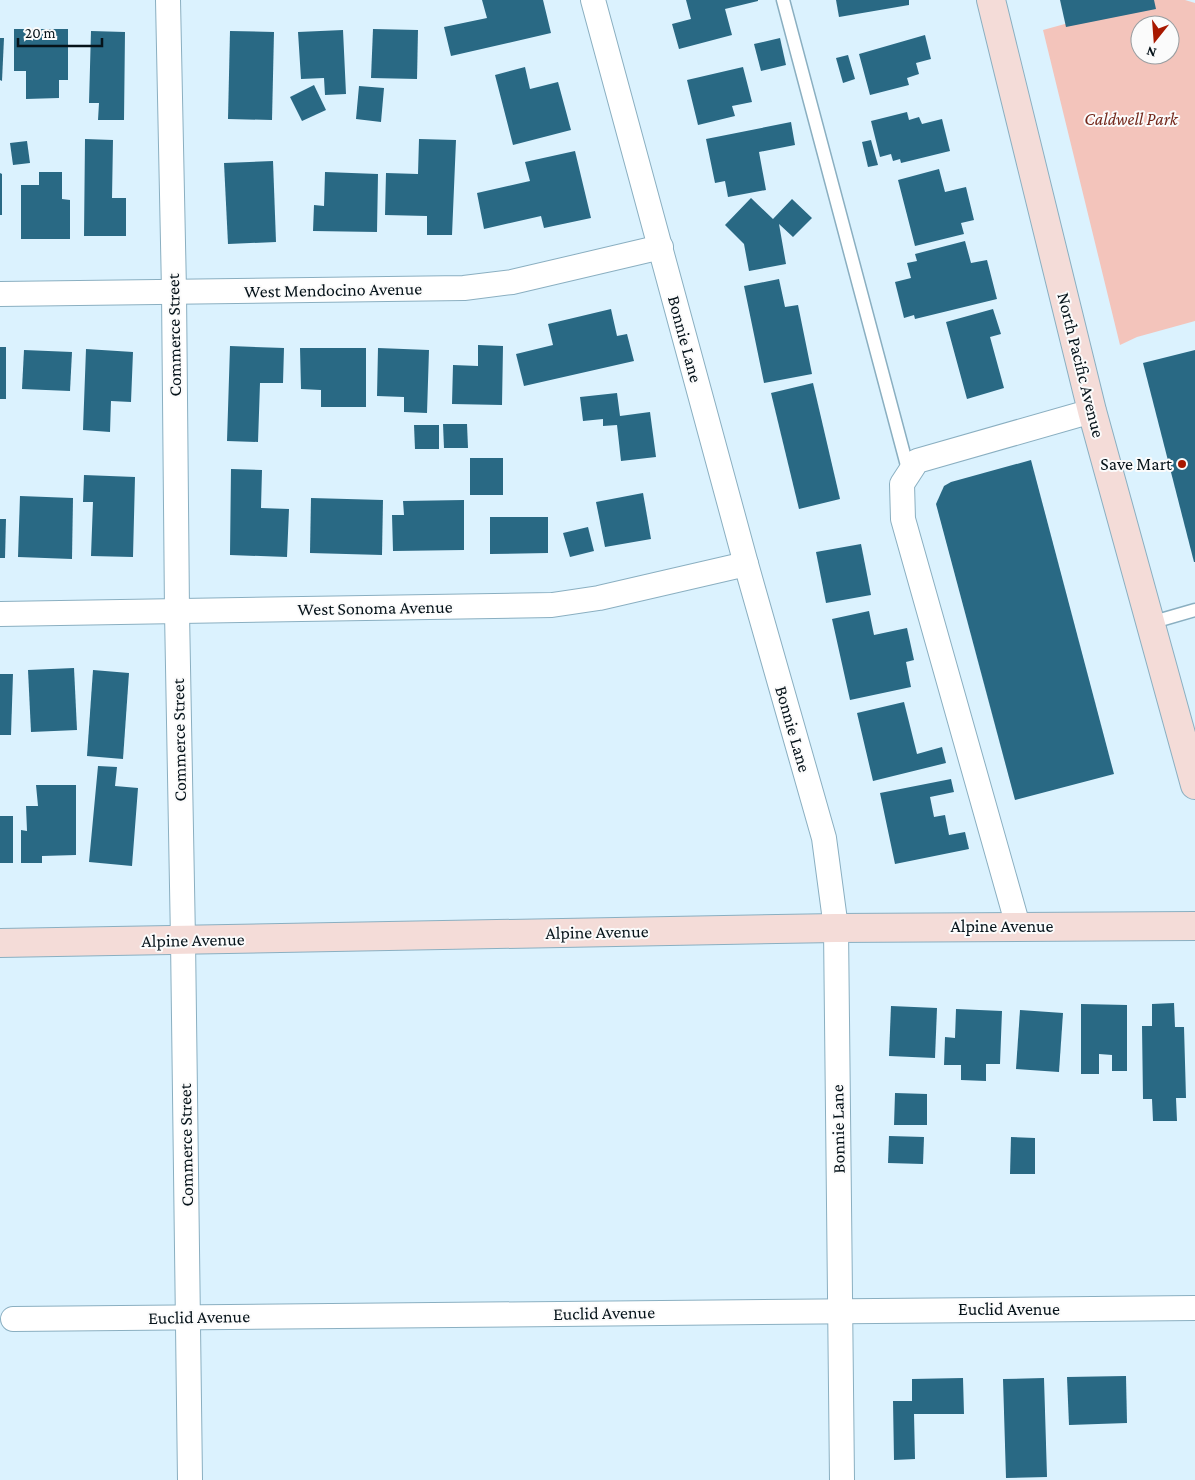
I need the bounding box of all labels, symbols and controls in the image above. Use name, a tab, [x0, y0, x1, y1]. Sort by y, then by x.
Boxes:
scale bar	[18, 15, 101, 47]
north arrow	[1130, 15, 1180, 65]
text: 20 m	[25, 25, 56, 41]
text: N	[1144, 43, 1158, 61]
park label: Caldwell Park	[1084, 109, 1179, 129]
street label: Commerce Street	[163, 272, 185, 397]
street label: West Mendocino Avenue	[244, 278, 422, 302]
street label: North Pacific Avenue	[1053, 290, 1109, 440]
street label: Bonnie Lane	[664, 293, 706, 385]
place label: Save Mart	[1100, 454, 1173, 474]
marker: Save Mart	[1176, 458, 1188, 470]
street label: West Sonoma Avenue	[297, 597, 453, 619]
street label: Commerce Street	[168, 677, 190, 802]
street label: Bonnie Lane	[771, 683, 815, 775]
street label: Alpine Avenue	[950, 916, 1054, 936]
street label: Alpine Avenue	[545, 921, 649, 943]
street label: Alpine Avenue	[141, 929, 245, 951]
street label: Commerce Street	[175, 1082, 197, 1207]
street label: Bonnie Lane	[827, 1084, 849, 1174]
street label: Euclid Avenue	[958, 1299, 1060, 1319]
street label: Euclid Avenue	[553, 1302, 655, 1324]
street label: Euclid Avenue	[148, 1306, 250, 1328]

